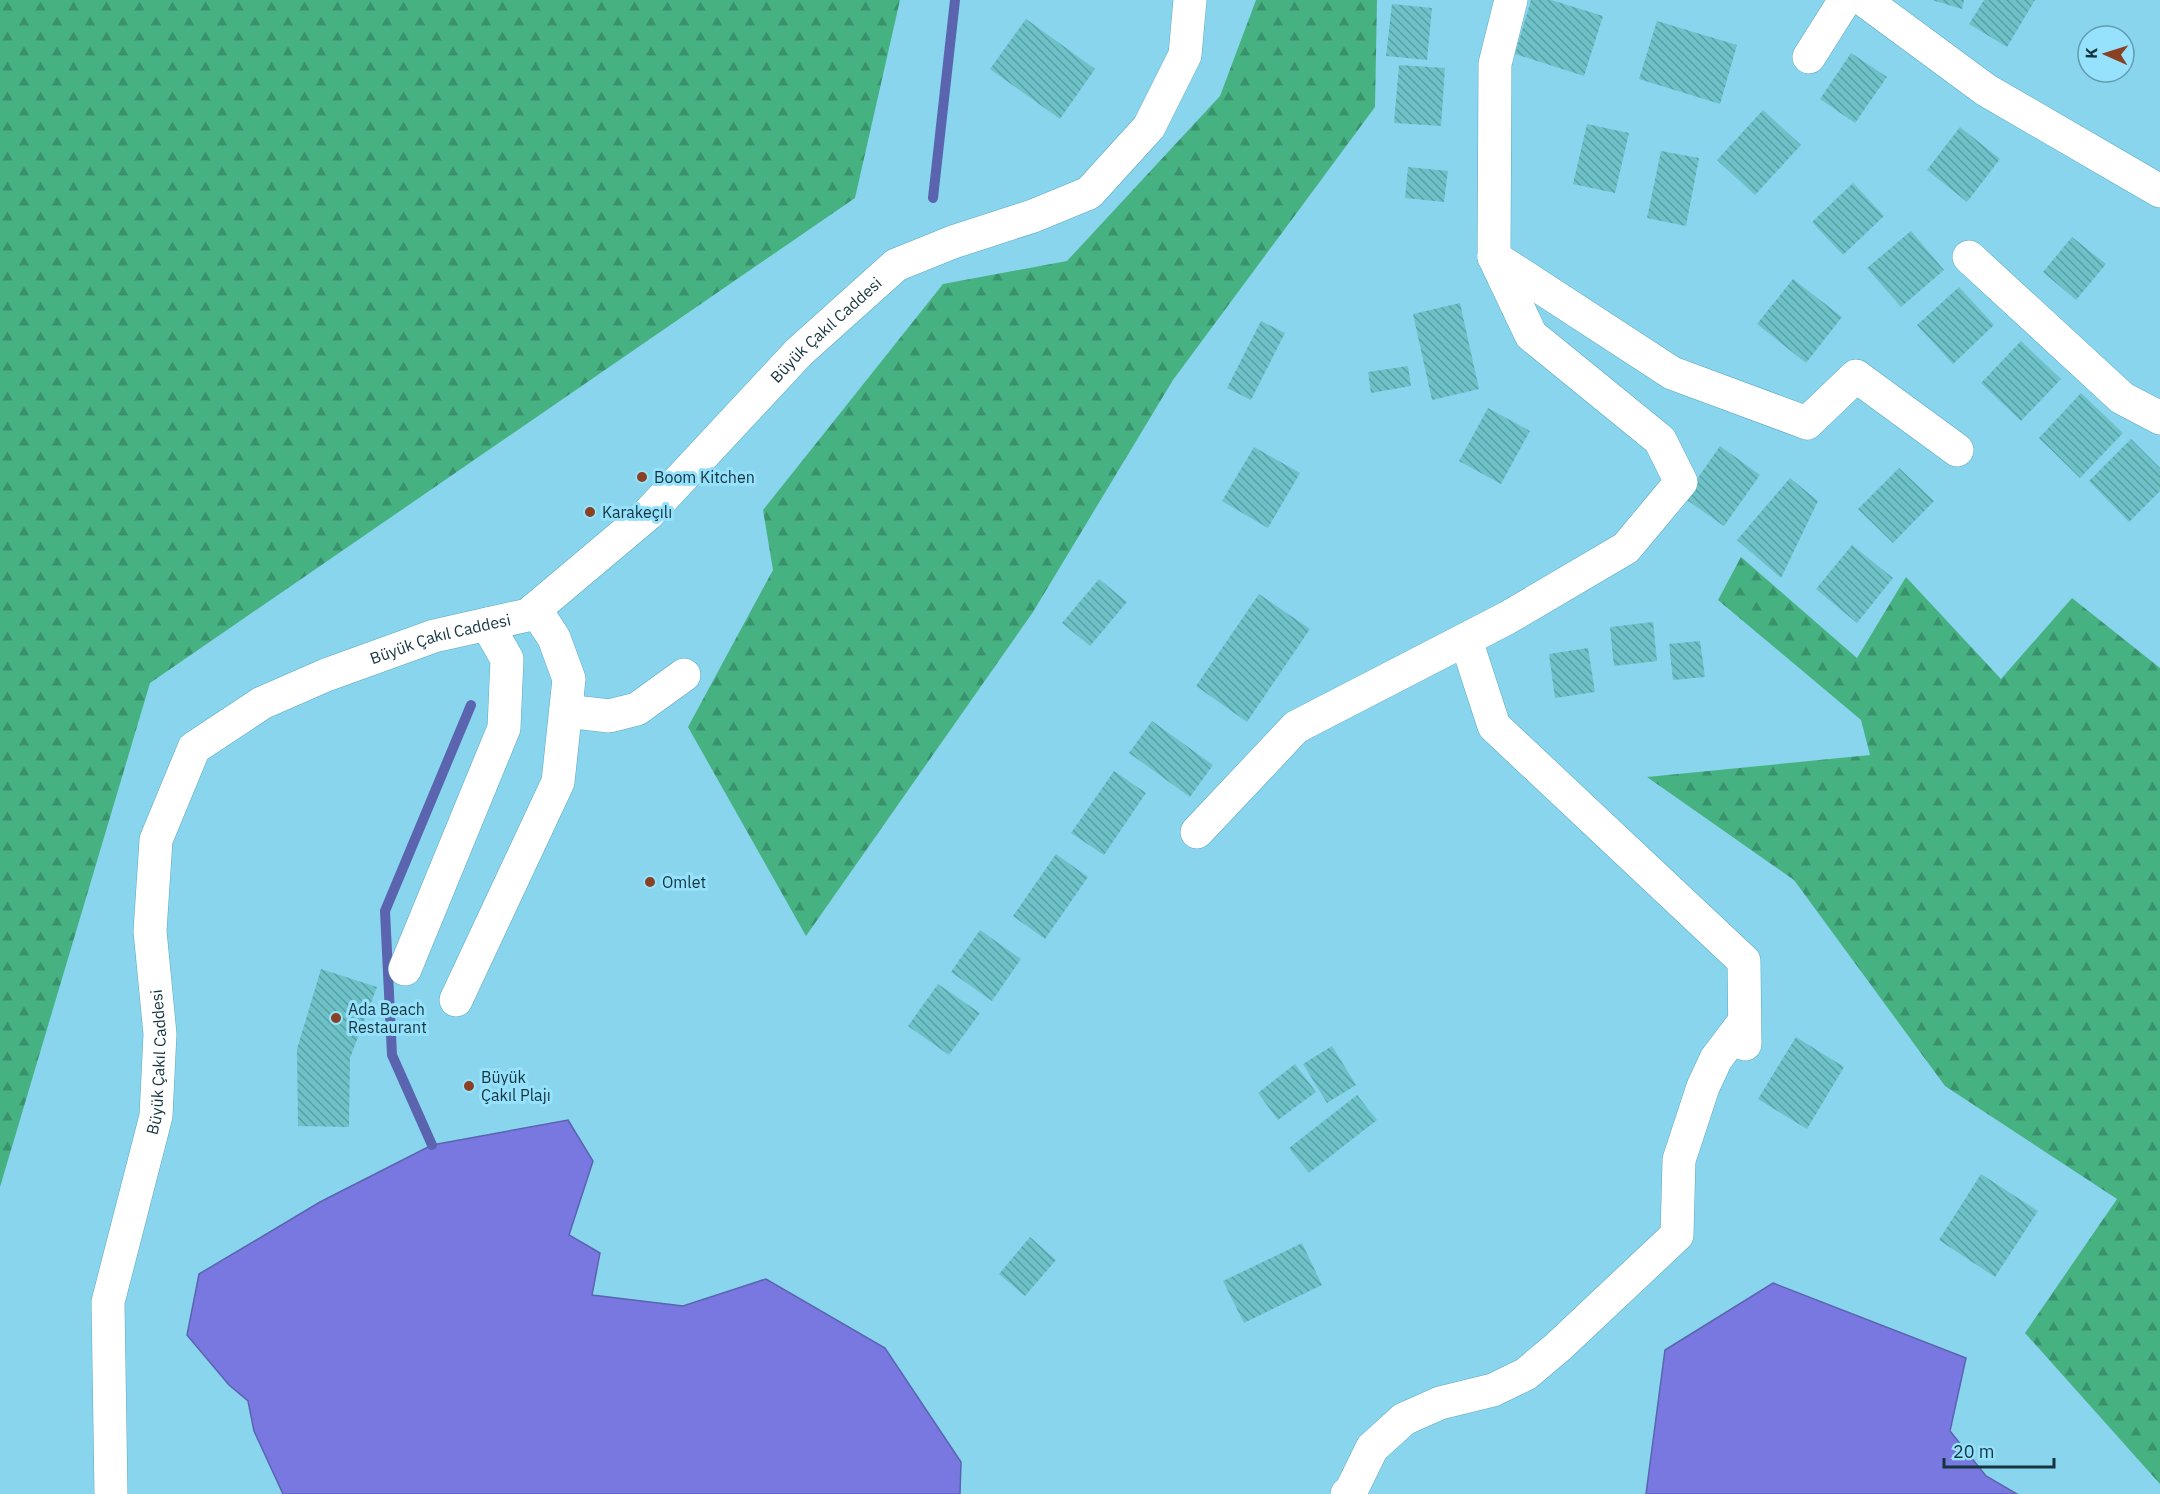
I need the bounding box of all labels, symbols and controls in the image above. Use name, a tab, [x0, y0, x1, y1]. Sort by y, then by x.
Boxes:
north arrow	[2076, 24, 2136, 84]
text: K	[2081, 47, 2101, 59]
street label: Büyük Çakıl Caddesi	[766, 273, 886, 387]
place label: Boom Kitchen	[654, 467, 755, 487]
marker: Boom Kitchen	[635, 470, 649, 484]
place label: Karakeçılı	[602, 502, 672, 522]
marker: Karakeçılı	[583, 505, 597, 519]
street label: Büyük Çakıl Caddesi	[367, 609, 512, 668]
place label: Omlet	[662, 872, 706, 892]
marker: Omlet	[643, 875, 657, 889]
street label: Büyük Çakıl Caddesi	[142, 989, 170, 1137]
place label: Ada Beach Restaurant	[348, 999, 427, 1037]
marker: Ada Beach Restaurant	[329, 1011, 343, 1025]
place label: Büyük Çakıl Plajı	[481, 1067, 551, 1105]
marker: Büyük Çakıl Plajı	[462, 1079, 476, 1093]
scale bar	[1944, 1431, 2054, 1469]
text: 20 m	[1953, 1440, 1995, 1463]

